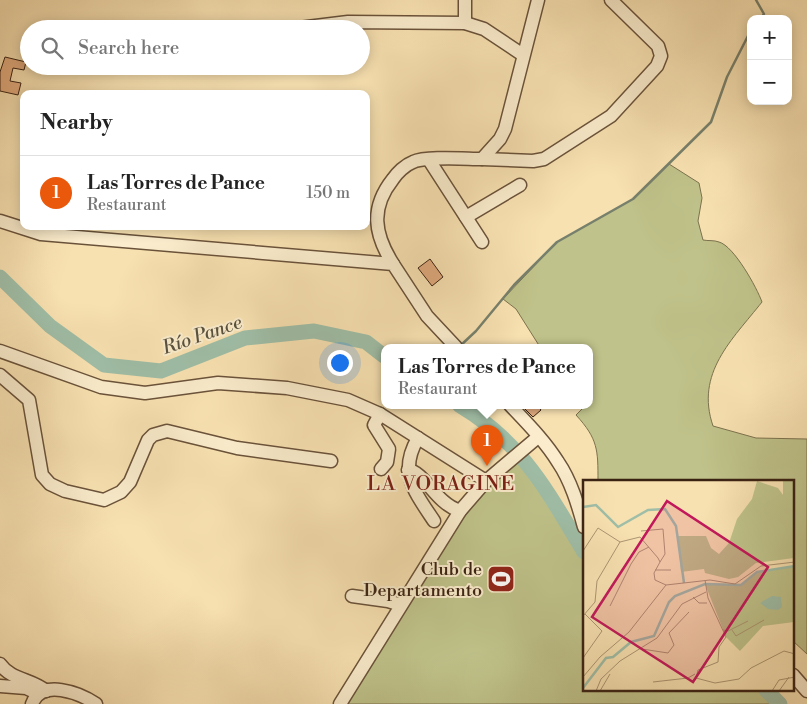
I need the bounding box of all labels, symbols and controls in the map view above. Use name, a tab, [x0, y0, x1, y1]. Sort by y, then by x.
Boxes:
map controls	[747, 15, 792, 105]
button: +	[747, 15, 792, 60]
search box	[20, 20, 370, 75]
icon: search	[38, 34, 66, 62]
text: Search here	[78, 36, 179, 60]
button: −	[747, 60, 792, 105]
text: Nearby	[40, 110, 113, 136]
text: Las Torres de Pance	[87, 171, 265, 195]
text: 1	[52, 183, 60, 203]
text: 150 m	[306, 183, 350, 203]
text: Restaurant	[87, 195, 166, 215]
water label: Río Pance	[158, 310, 245, 360]
popup	[381, 344, 593, 409]
your location	[327, 350, 353, 376]
text: Las Torres de Pance	[398, 355, 576, 379]
text: Restaurant	[398, 379, 477, 399]
pin: 1	[471, 425, 503, 466]
district label: LA VORAGINE	[367, 472, 515, 497]
inset map	[583, 480, 794, 692]
place label: Club de Departamento	[364, 558, 482, 602]
sports icon: Club de Departamento	[486, 564, 516, 594]

